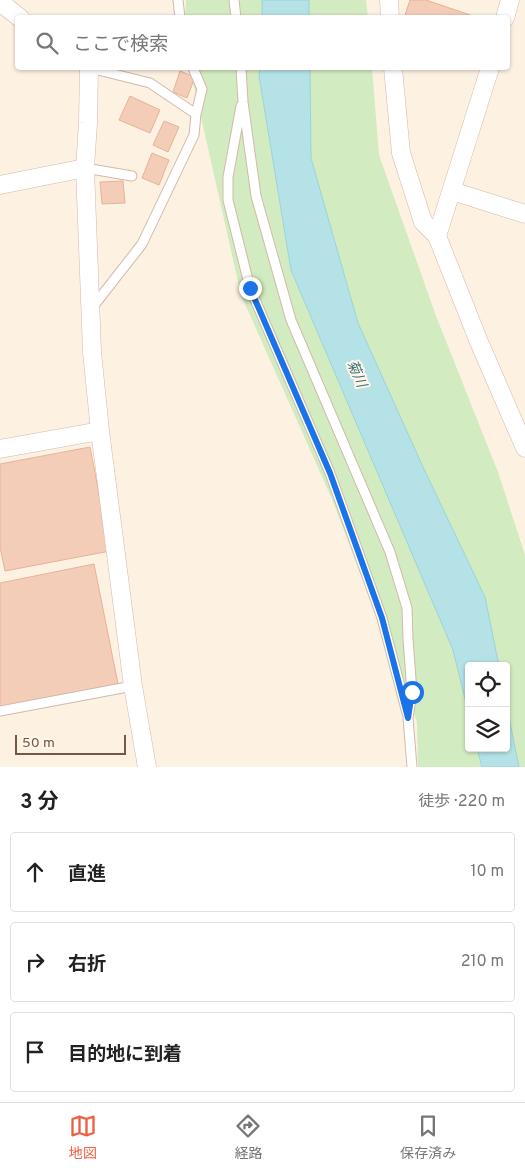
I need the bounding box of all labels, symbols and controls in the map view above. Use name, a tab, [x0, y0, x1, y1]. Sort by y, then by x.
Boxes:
search box	[15, 15, 510, 70]
icon: search	[33, 29, 61, 57]
text: ここで検索	[73, 33, 168, 57]
route end	[239, 277, 262, 300]
water label: 菊川	[343, 358, 370, 392]
map controls	[465, 662, 510, 752]
button: locate	[465, 662, 510, 707]
route start	[401, 681, 424, 704]
button: layers	[465, 707, 510, 752]
scale bar	[15, 732, 126, 755]
text: 50 m	[22, 735, 55, 752]
text: 3 分	[20, 789, 59, 816]
text: 徒歩 · 220 m	[418, 792, 505, 812]
icon: ahead	[21, 858, 49, 886]
text: 10 m	[470, 862, 504, 882]
text: 直進	[68, 863, 106, 887]
icon: right	[21, 948, 49, 976]
text: 210 m	[461, 952, 504, 972]
text: 右折	[68, 953, 106, 977]
icon: arrive	[21, 1038, 49, 1066]
text: 目的地に到着	[68, 1043, 182, 1067]
tab: 地図	[69, 1112, 97, 1163]
tab: 経路	[234, 1112, 262, 1163]
tab: 保存済み	[400, 1112, 456, 1163]

